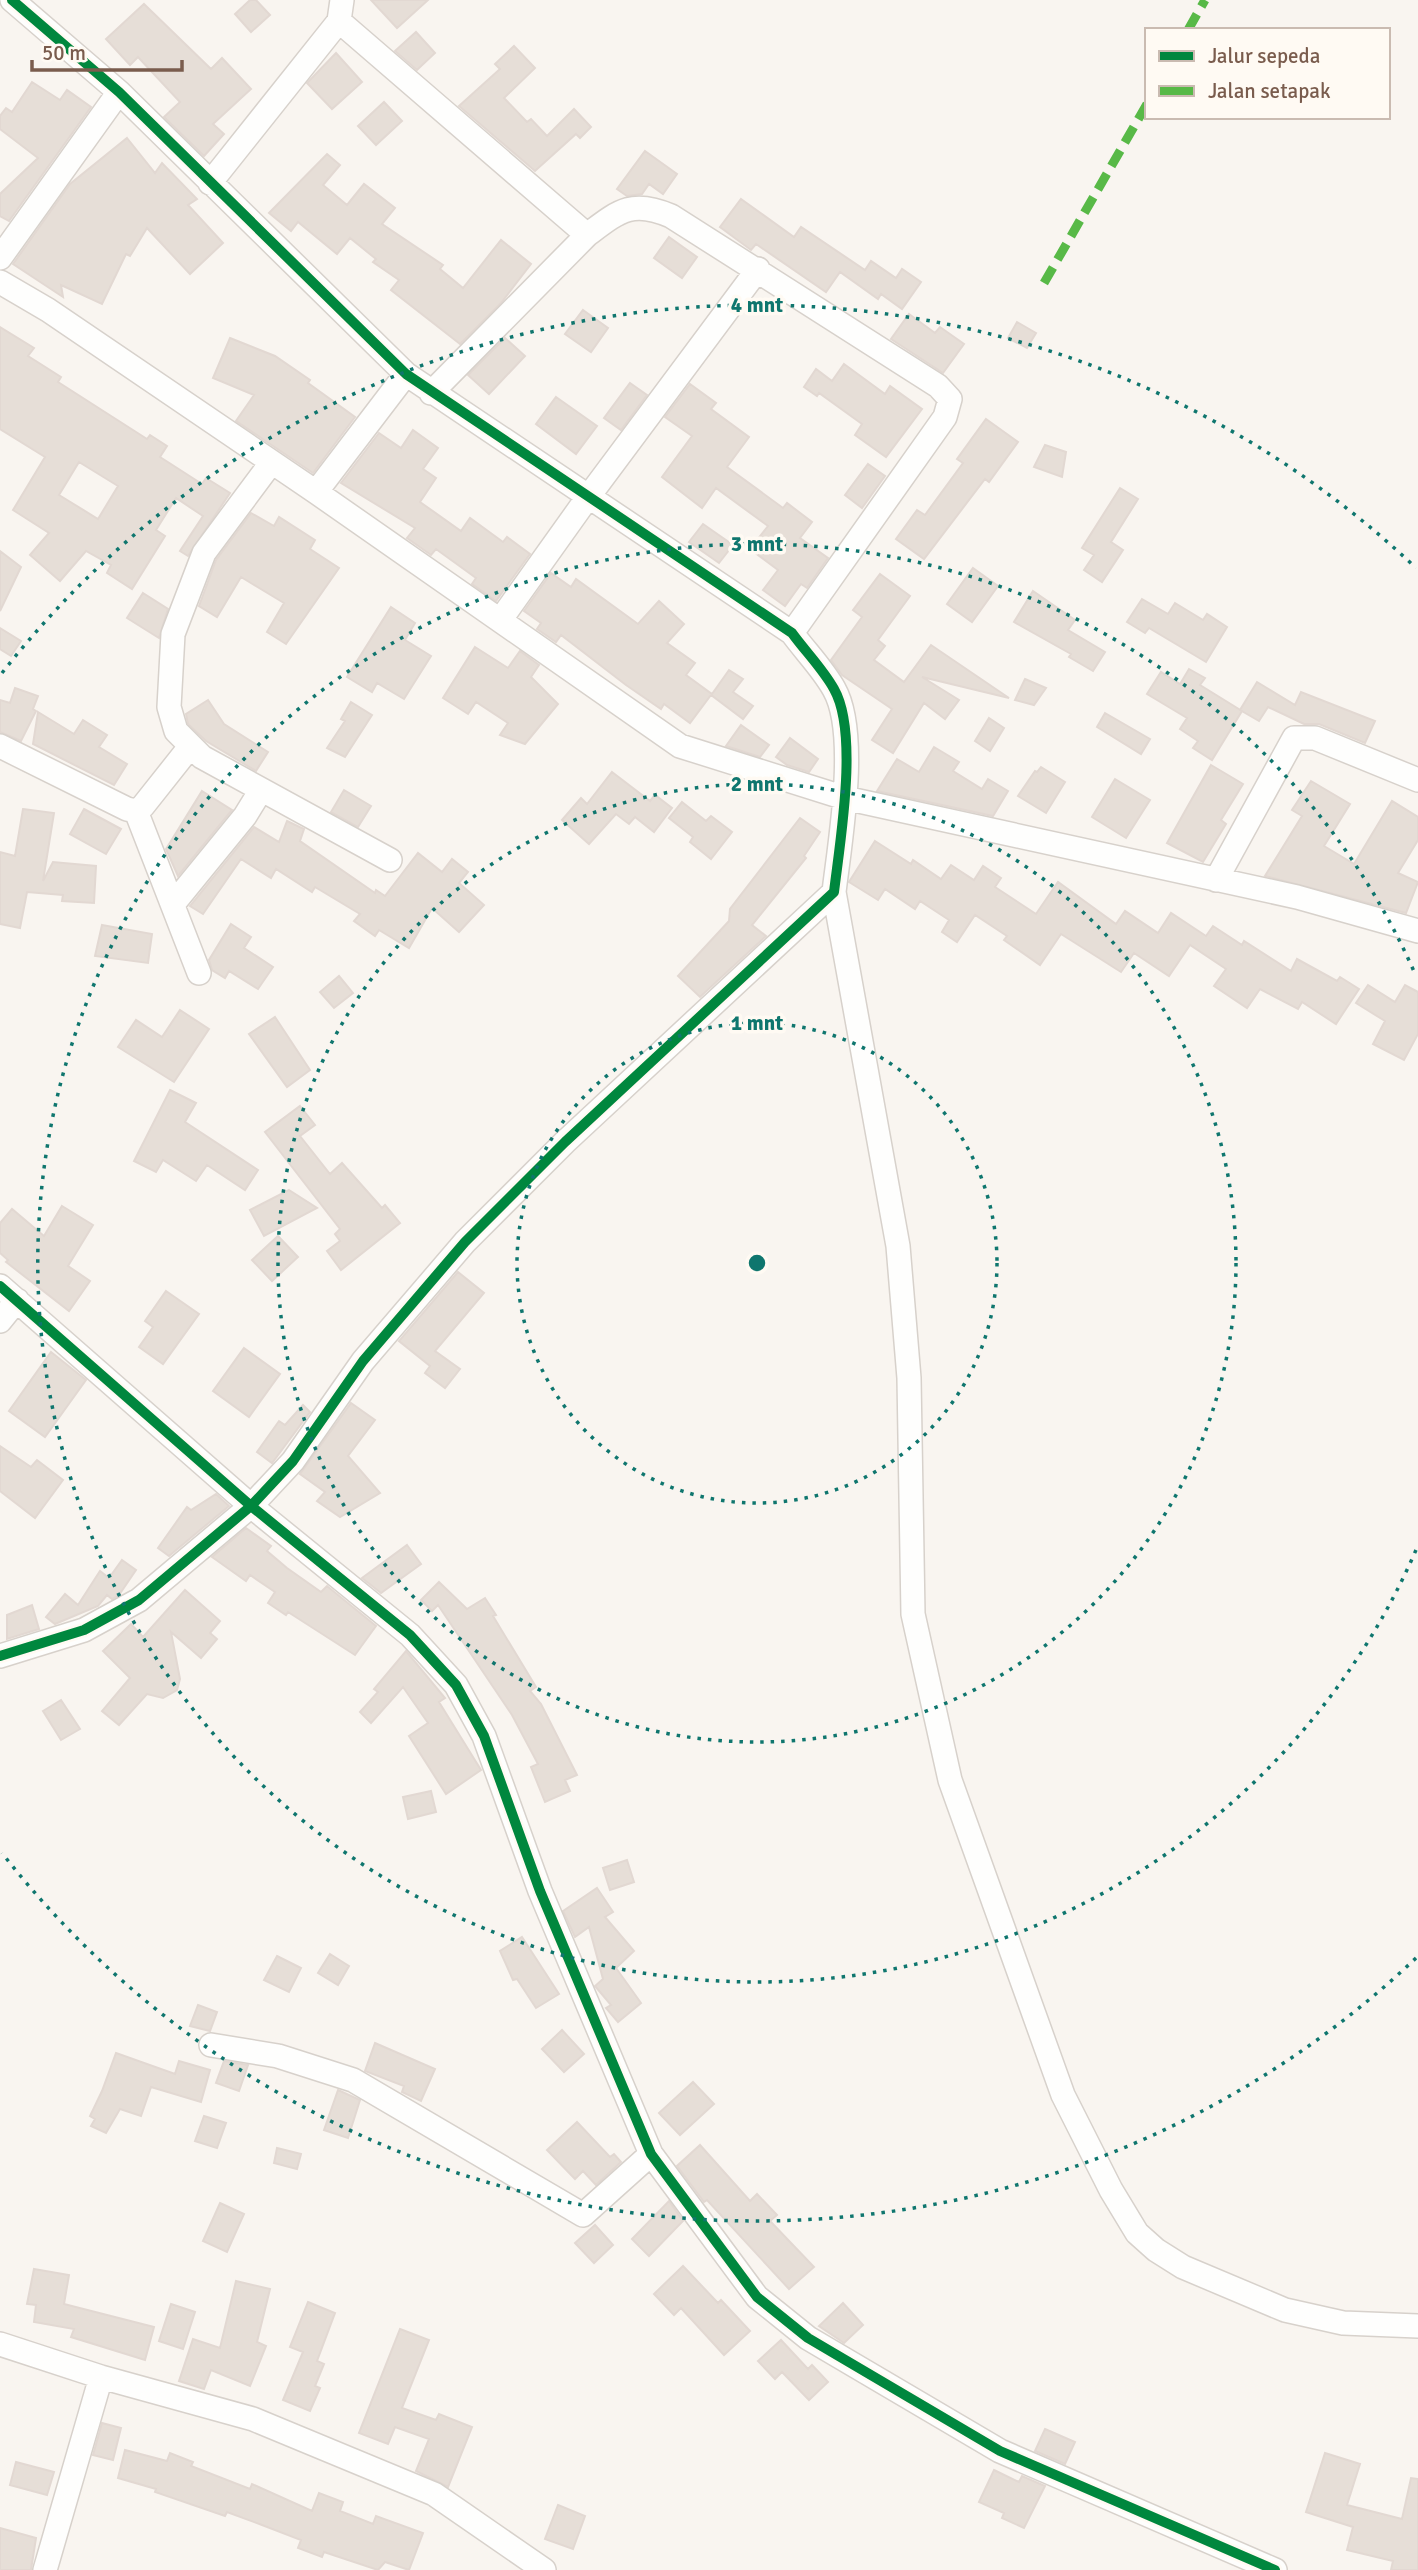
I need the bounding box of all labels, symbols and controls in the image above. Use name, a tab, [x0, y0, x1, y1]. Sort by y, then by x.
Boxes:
scale bar	[32, 28, 182, 72]
legend	[1145, 28, 1390, 119]
text: 50 m	[42, 40, 86, 66]
text: Jalur sepeda	[1208, 43, 1320, 69]
text: Jalan setapak	[1208, 78, 1331, 104]
text: 4 mnt	[731, 292, 783, 318]
text: 3 mnt	[731, 531, 783, 557]
text: 2 mnt	[731, 771, 783, 797]
text: 1 mnt	[731, 1010, 783, 1036]
centre of rings	[745, 1251, 769, 1275]

